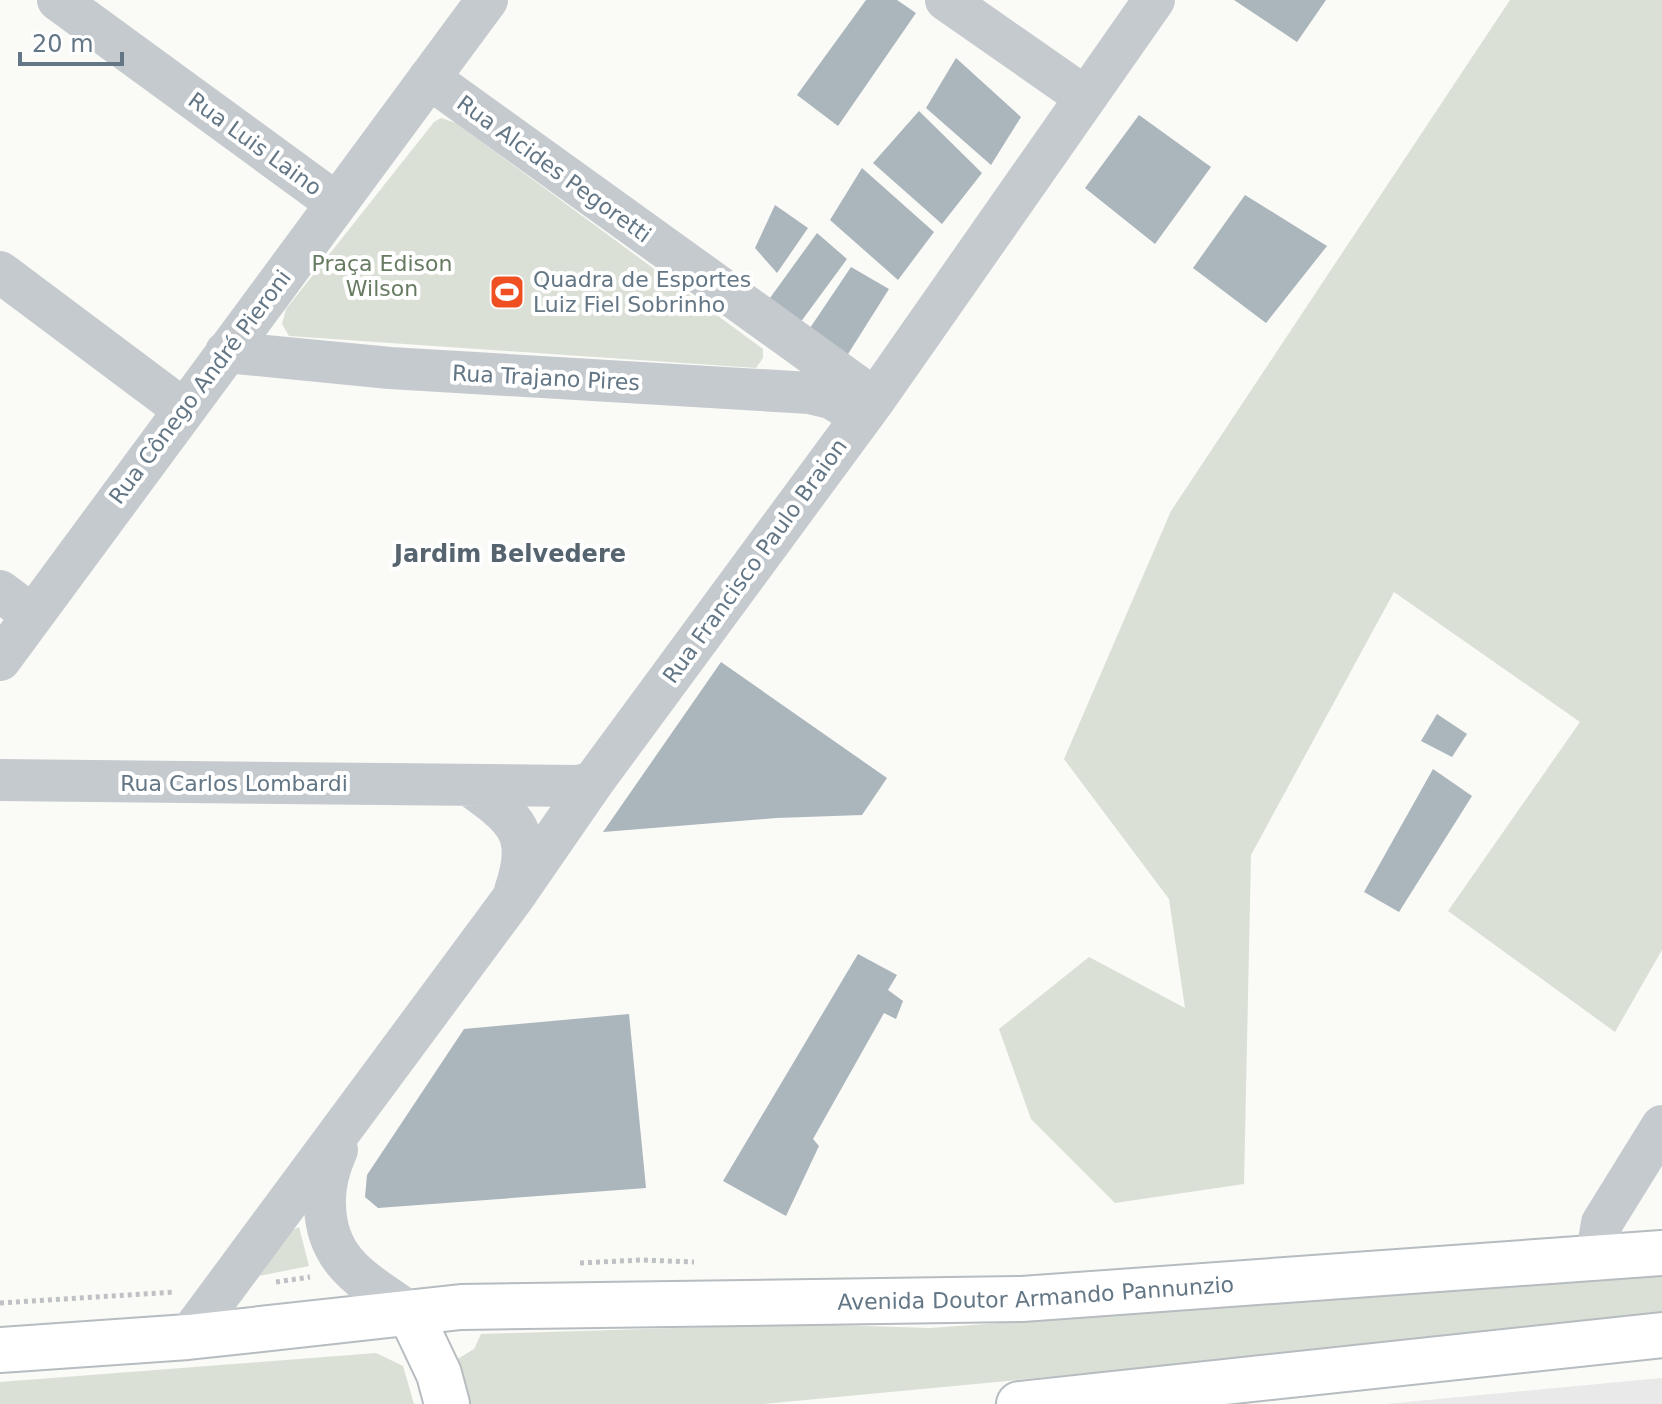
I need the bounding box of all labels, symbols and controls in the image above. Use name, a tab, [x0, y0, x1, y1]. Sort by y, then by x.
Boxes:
scale bar	[20, 16, 122, 66]
text: 20 m	[32, 30, 94, 58]
street label: Rua Luis Laino	[184, 87, 326, 201]
street label: Rua Alcides Pegoretti	[452, 90, 656, 248]
park label: Praça Edison Wilson	[312, 251, 452, 301]
street label: Rua Cônego André Pieroni	[104, 265, 296, 509]
place label: Quadra de Esportes Luiz Fiel Sobrinho	[533, 267, 751, 317]
sports icon: Quadra de Esportes Luiz Fiel Sobrinho	[488, 273, 526, 311]
street label: Rua Trajano Pires	[452, 361, 640, 395]
street label: Rua Francisco Paulo Braion	[658, 434, 852, 688]
district label: Jardim Belvedere	[392, 540, 626, 568]
street label: Rua Carlos Lombardi	[120, 771, 348, 796]
street label: Avenida Doutor Armando Pannunzio	[837, 1271, 1235, 1314]

